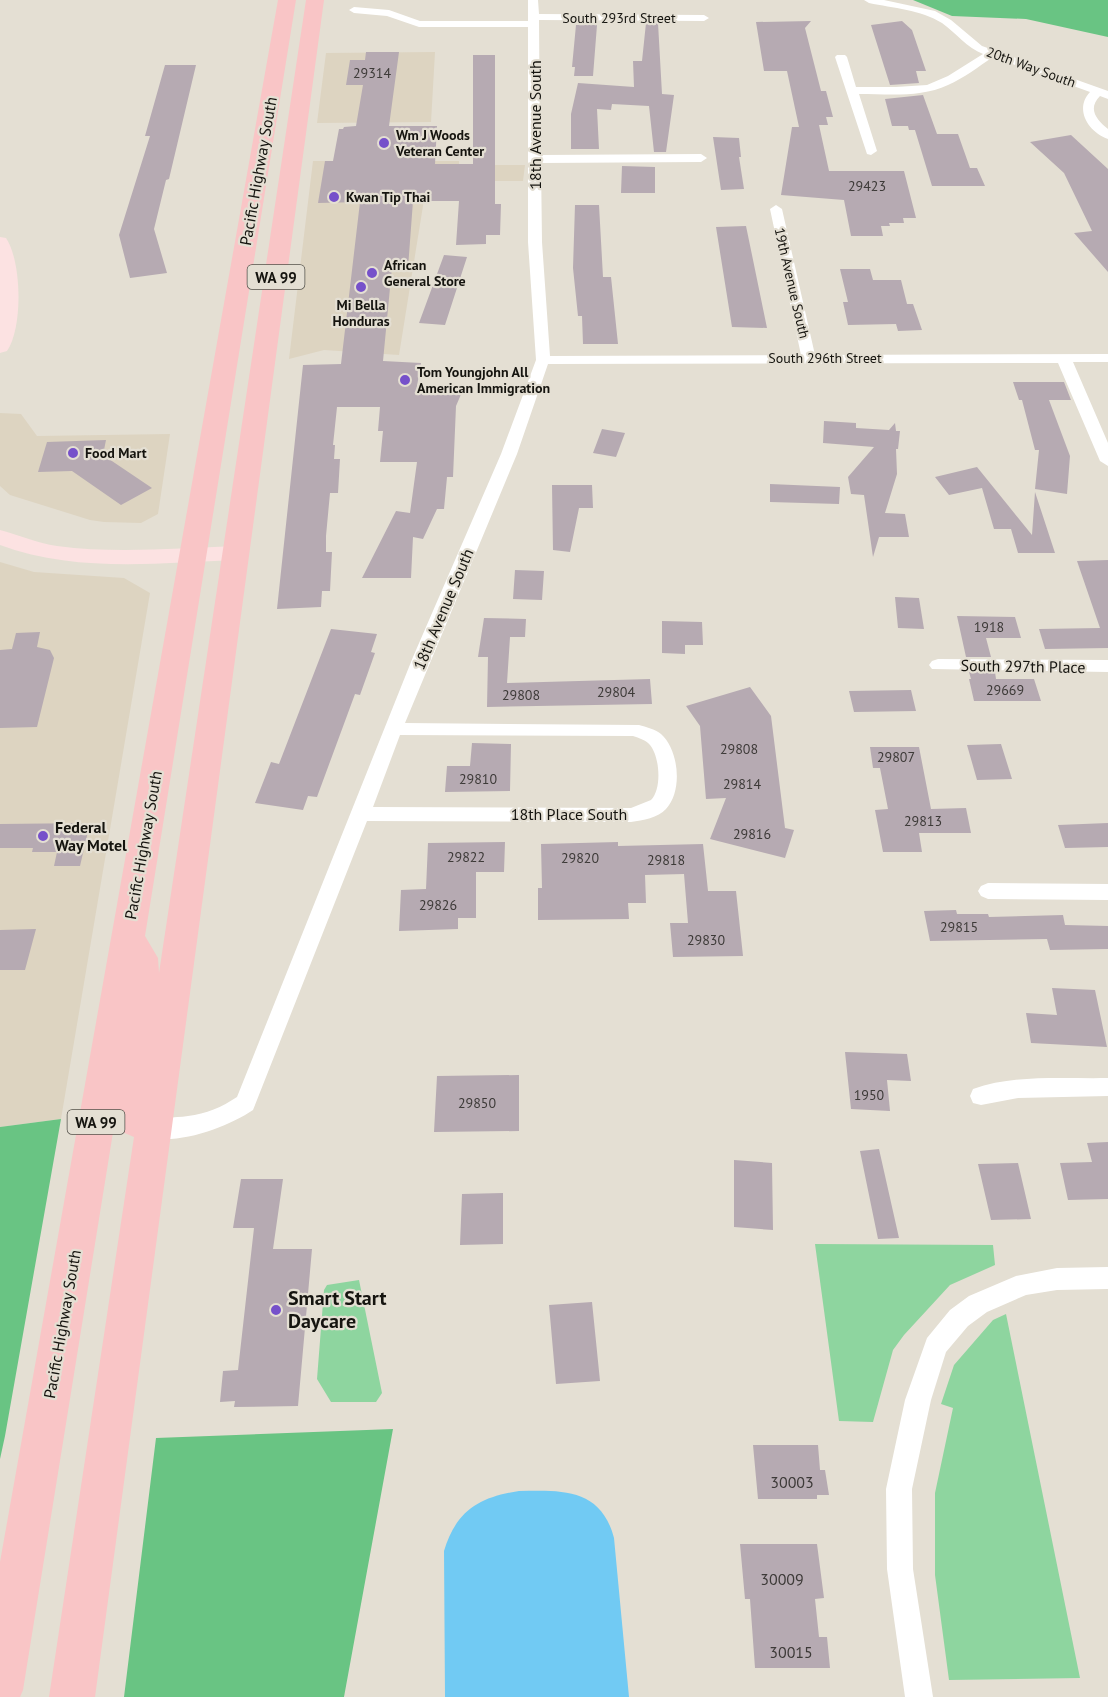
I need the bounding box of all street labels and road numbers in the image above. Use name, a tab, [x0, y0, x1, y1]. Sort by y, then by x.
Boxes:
street label: South 293rd Street	[562, 9, 676, 27]
street label: 20th Way South	[984, 43, 1078, 91]
street label: 18th Avenue South	[525, 60, 545, 190]
street label: Pacific Highway South	[235, 95, 281, 247]
street label: 19th Avenue South	[770, 226, 814, 340]
road number: WA 99	[248, 265, 304, 289]
street label: South 296th Street	[768, 349, 882, 367]
street label: 18th Avenue South	[408, 545, 478, 673]
street label: South 297th Place	[960, 655, 1086, 677]
street label: Pacific Highway South	[120, 769, 166, 921]
street label: 18th Place South	[511, 804, 627, 824]
road number: WA 99	[68, 1110, 124, 1134]
street label: Pacific Highway South	[39, 1248, 85, 1400]

